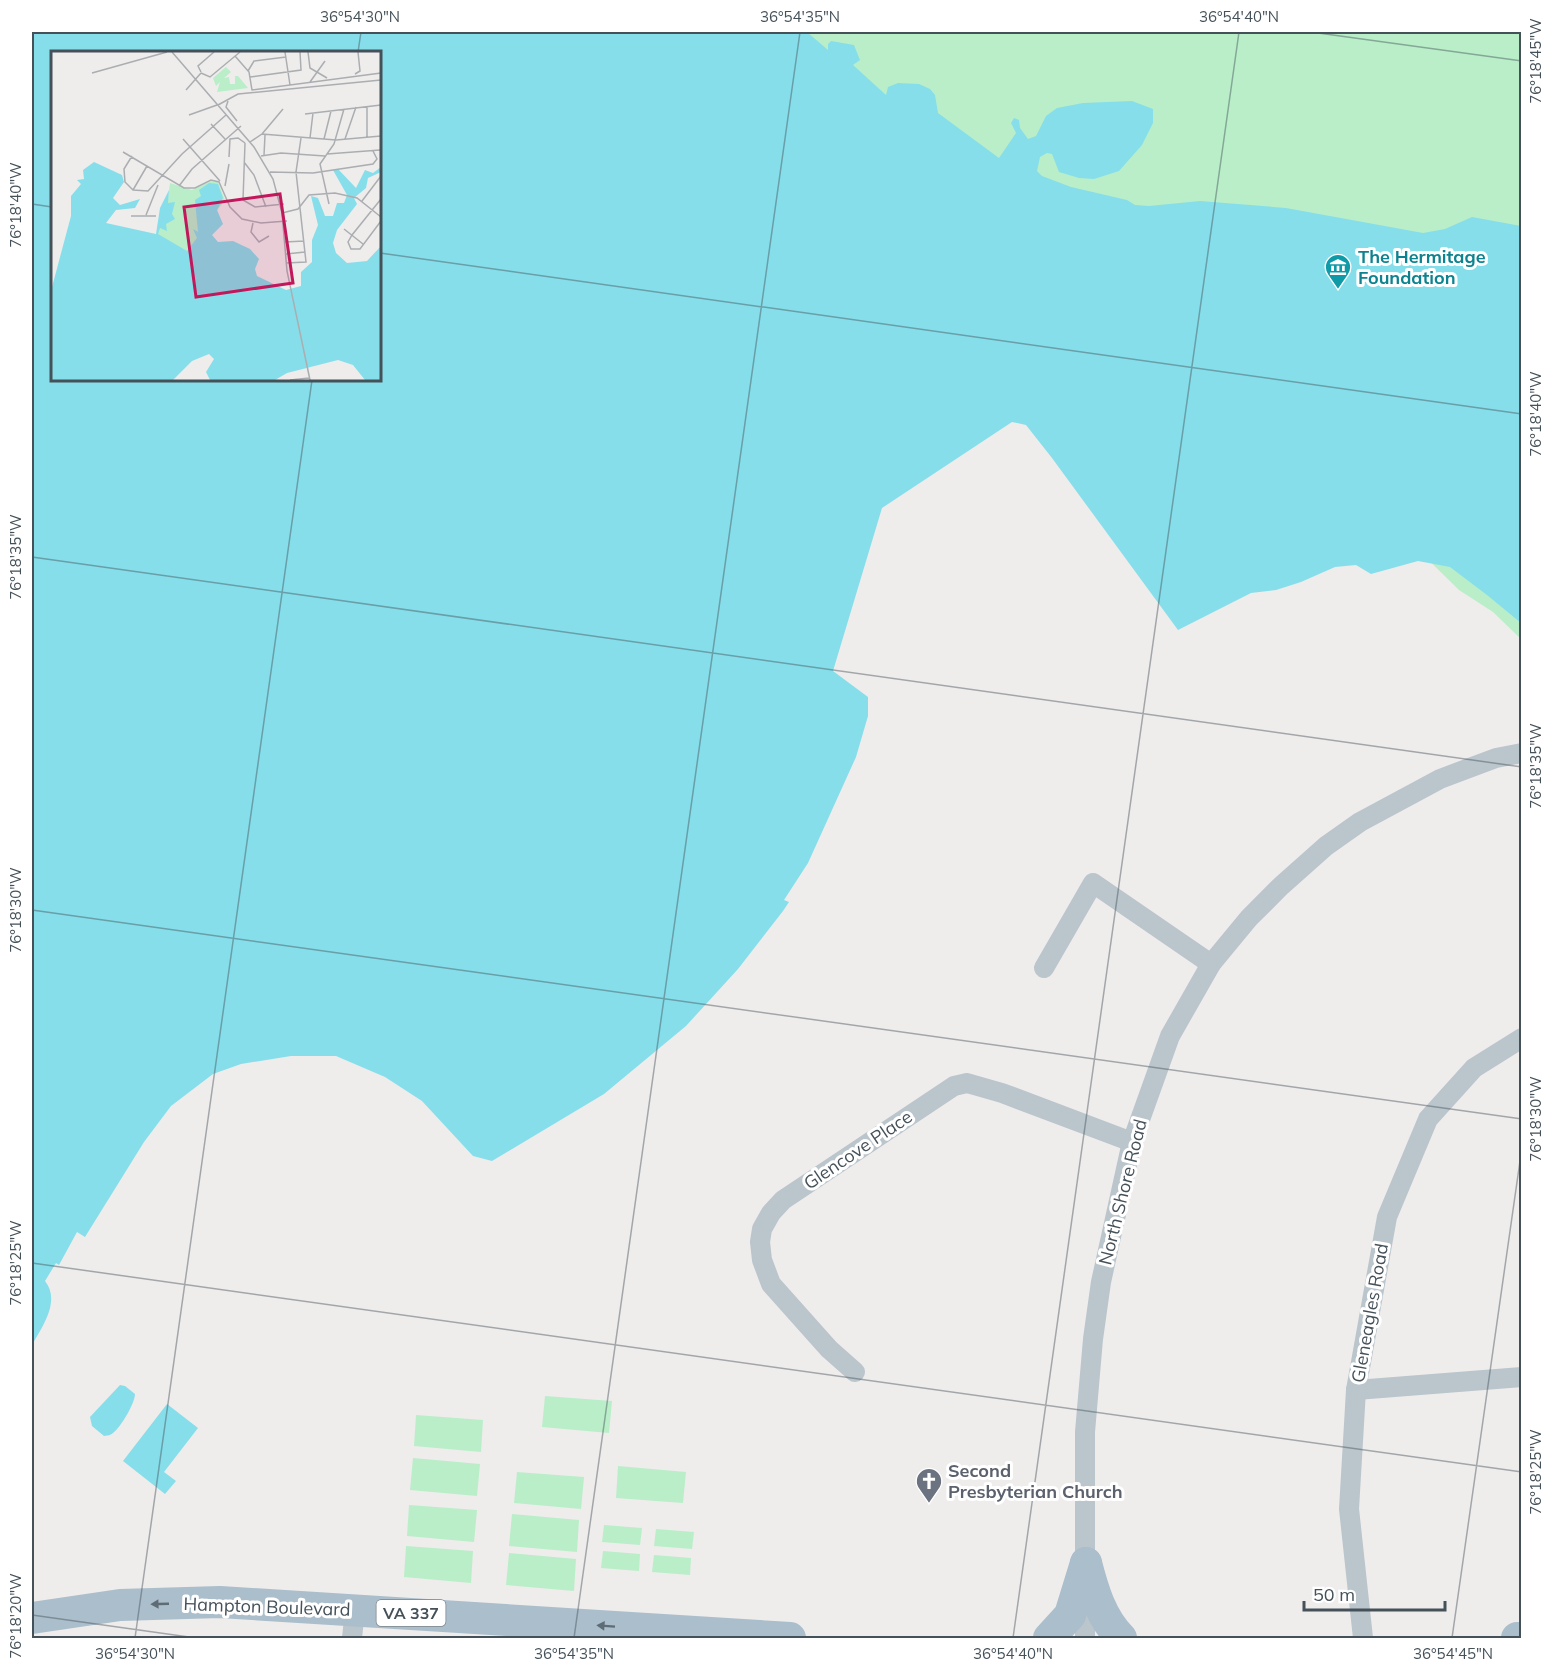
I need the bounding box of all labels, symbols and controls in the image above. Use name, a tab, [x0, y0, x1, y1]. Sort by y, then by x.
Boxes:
text: 36°54'30"N	[320, 7, 400, 26]
text: 36°54'35"N	[760, 7, 840, 26]
text: 36°54'40"N	[1199, 7, 1279, 26]
text: 76°18'45"W	[1526, 18, 1545, 104]
inset map	[51, 51, 381, 381]
text: 76°18'40"W	[6, 162, 25, 248]
place label: The Hermitage Foundation	[1358, 245, 1486, 289]
museum icon: The Hermitage Foundation	[1323, 252, 1353, 290]
text: 76°18'40"W	[1526, 371, 1545, 457]
text: 76°18'35"W	[6, 514, 25, 600]
text: 76°18'35"W	[1526, 723, 1545, 809]
text: 76°18'30"W	[6, 867, 25, 953]
text: 76°18'30"W	[1526, 1076, 1545, 1162]
street label: Glencove Place	[799, 1105, 916, 1194]
street label: North Shore Road	[1093, 1117, 1152, 1267]
text: 76°18'25"W	[6, 1220, 25, 1306]
street label: Gleneagles Road	[1346, 1241, 1393, 1384]
text: 76°18'25"W	[1526, 1429, 1545, 1515]
place label: Second Presbyterian Church	[948, 1459, 1123, 1503]
church icon: Second Presbyterian Church	[914, 1466, 944, 1504]
text: 76°18'20"W	[6, 1573, 25, 1659]
scale bar	[1304, 1574, 1445, 1612]
text: 50 m	[1313, 1583, 1355, 1606]
street label: Hampton Boulevard	[183, 1592, 351, 1621]
one-way arrow	[151, 1599, 170, 1608]
road number: VA 337	[376, 1600, 446, 1626]
one-way arrow	[597, 1621, 616, 1631]
text: 36°54'30"N	[95, 1644, 175, 1663]
text: 36°54'35"N	[534, 1644, 614, 1663]
text: 36°54'40"N	[973, 1644, 1053, 1663]
text: 36°54'45"N	[1413, 1644, 1493, 1663]

